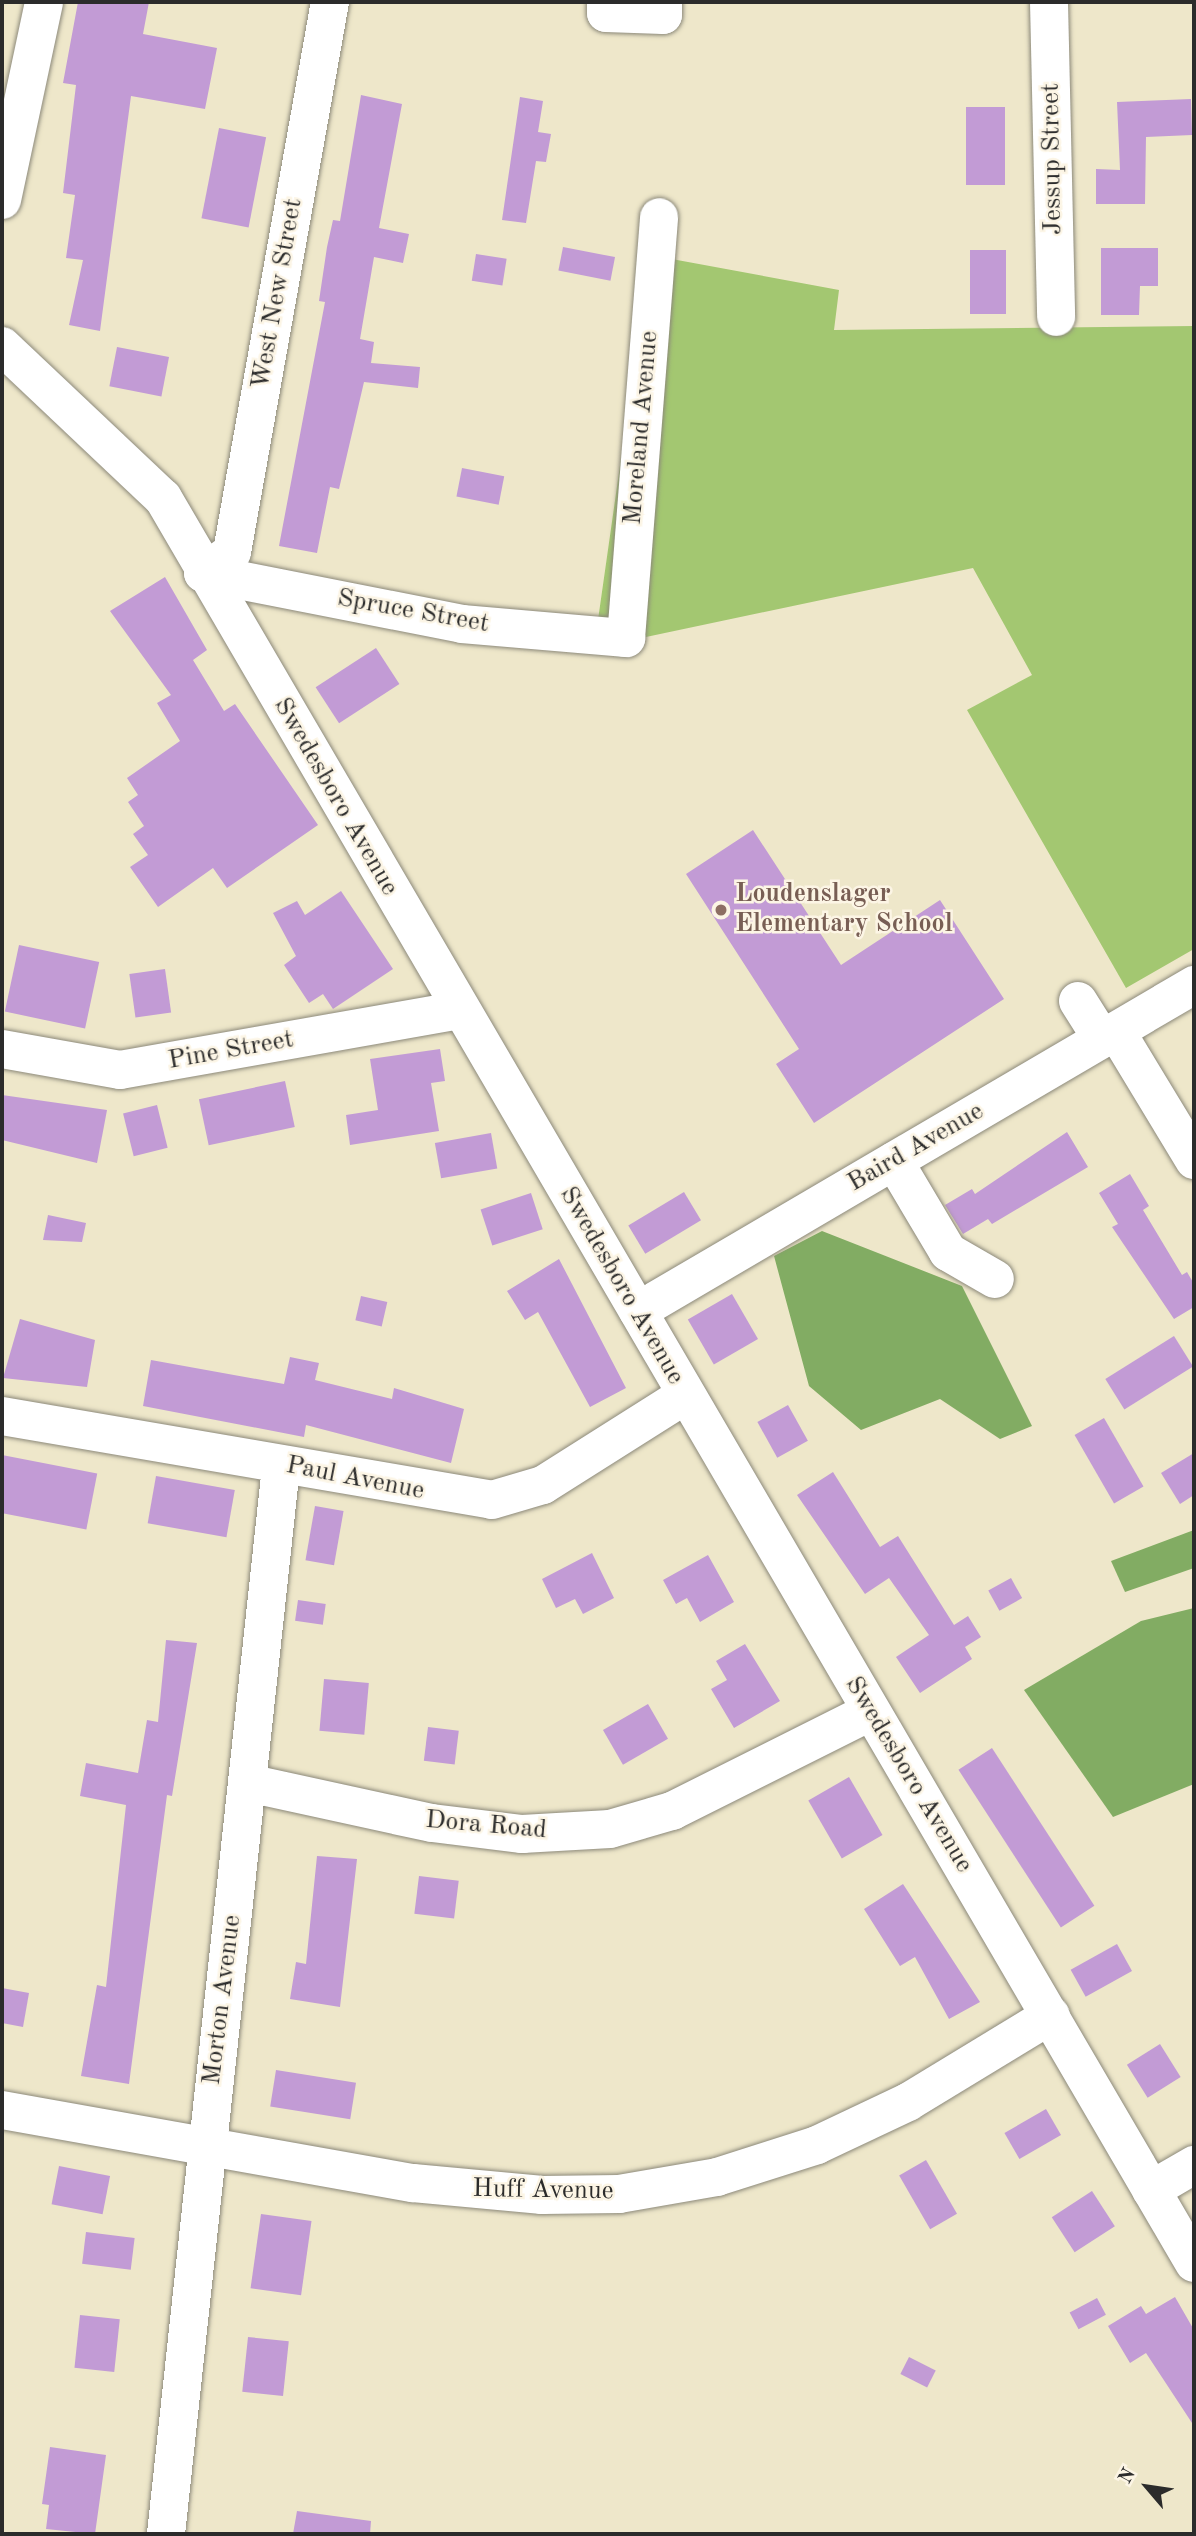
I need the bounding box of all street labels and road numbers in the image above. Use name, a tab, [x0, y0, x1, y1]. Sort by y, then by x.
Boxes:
street label: Jessup Street	[1036, 83, 1070, 235]
street label: West New Street	[246, 196, 310, 392]
street label: Moreland Avenue	[618, 330, 666, 526]
street label: Spruce Street	[335, 583, 491, 641]
street label: Swedesboro Avenue	[266, 692, 404, 902]
street label: Pine Street	[166, 1025, 296, 1077]
street label: Baird Avenue	[842, 1097, 990, 1199]
street label: Swedesboro Avenue	[552, 1181, 690, 1391]
street label: Paul Avenue	[283, 1450, 427, 1508]
street label: Swedesboro Avenue	[837, 1671, 979, 1879]
street label: Dora Road	[424, 1805, 548, 1847]
street label: Morton Avenue	[197, 1913, 249, 2087]
street label: Huff Avenue	[472, 2174, 614, 2208]

